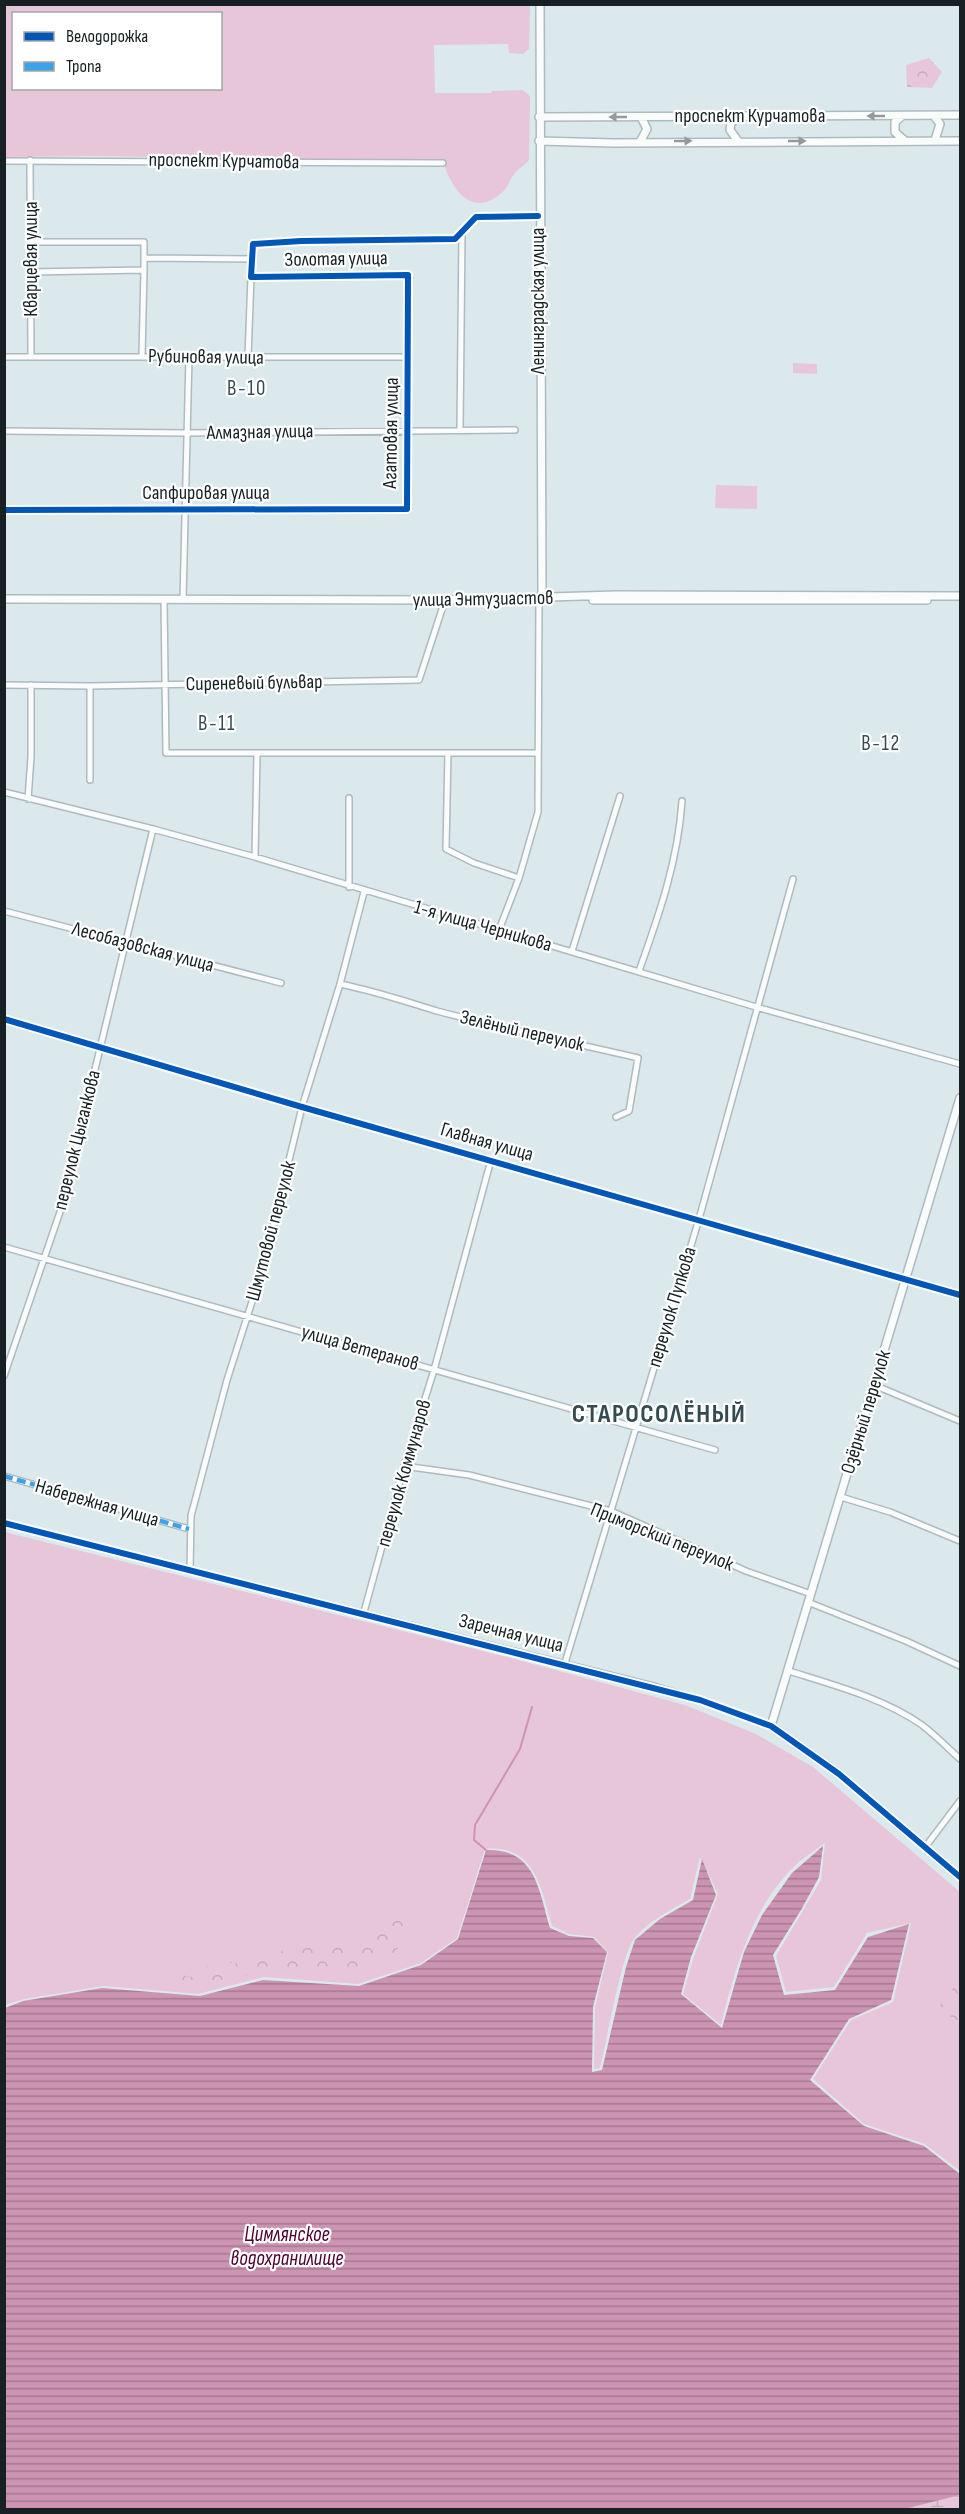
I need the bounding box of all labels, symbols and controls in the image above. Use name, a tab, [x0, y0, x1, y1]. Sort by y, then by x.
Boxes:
legend	[12, 12, 222, 90]
text: Велодорожка	[66, 26, 148, 47]
text: Тропа	[66, 56, 102, 77]
street label: проспект Курчатова	[675, 104, 825, 128]
one-way arrow	[866, 111, 885, 121]
one-way arrow	[608, 112, 627, 122]
one-way arrow	[787, 136, 806, 146]
one-way arrow	[674, 137, 693, 146]
street label: проспект Курчатова	[148, 148, 300, 174]
street label: Кварцевая улица	[19, 201, 43, 317]
street label: Ленинградская улица	[526, 228, 550, 375]
street label: Золотая улица	[284, 246, 388, 272]
street label: Рубиновая улица	[148, 344, 264, 370]
district label: В-10	[227, 376, 267, 401]
street label: Агатовая улица	[378, 377, 404, 490]
street label: Алмазная улица	[206, 419, 313, 445]
street label: Сапфировая улица	[142, 481, 270, 505]
street label: улица Энтузиастов	[412, 586, 554, 612]
street label: Сиреневый бульвар	[185, 670, 323, 696]
district label: В-11	[198, 711, 236, 736]
district label: В-12	[861, 731, 901, 756]
street label: 1-я улица Черникова	[411, 895, 555, 957]
street label: Лесобазовская улица	[68, 916, 217, 977]
street label: Зелёный переулок	[458, 1005, 587, 1057]
street label: переулок Цыганкова	[48, 1068, 106, 1212]
street label: Главная улица	[438, 1117, 536, 1167]
street label: Шмутовой переулок	[241, 1158, 301, 1304]
street label: переулок Пупкова	[642, 1244, 702, 1370]
street label: улица Ветеранов	[299, 1320, 421, 1376]
street label: Озёрный переулок	[836, 1347, 896, 1477]
street label: переулок Коммунаров	[372, 1397, 436, 1549]
district label: СТАРОCОЛЁНЫЙ	[572, 1399, 746, 1430]
street label: Набережная улица	[32, 1474, 162, 1532]
street label: Приморский переулок	[587, 1497, 737, 1577]
street label: Заречная улица	[456, 1608, 566, 1658]
water label: Цимлянское водохранилище	[231, 2222, 343, 2271]

